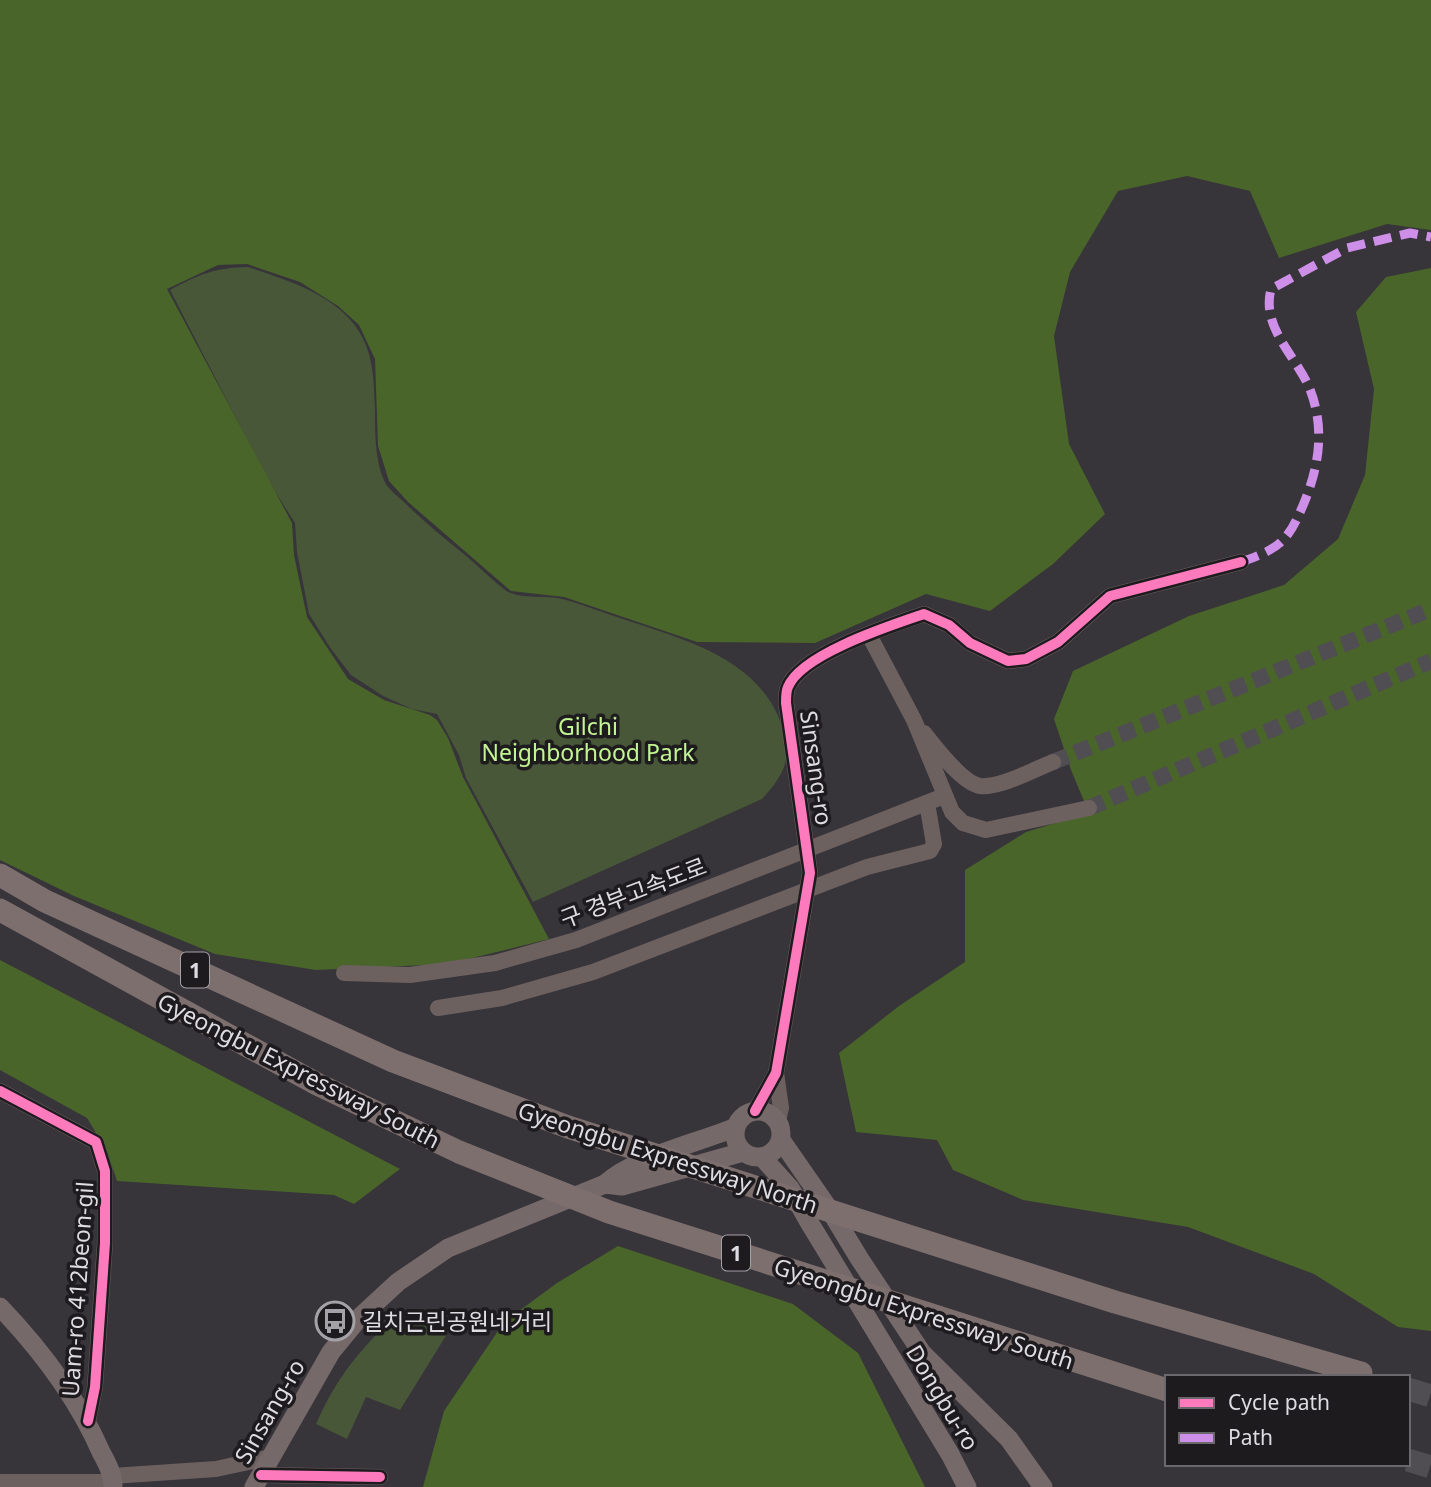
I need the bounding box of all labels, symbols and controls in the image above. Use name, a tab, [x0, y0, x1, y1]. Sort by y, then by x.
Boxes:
street label: Sinsang-ro	[793, 709, 841, 827]
park label: Gilchi Neighborhood Park	[481, 710, 695, 768]
street label: 구 경부고속도로	[555, 849, 711, 935]
road number: 1	[181, 953, 209, 988]
street label: Gyeongbu Expressway South	[152, 985, 446, 1155]
street label: Gyeongbu Expressway North	[514, 1093, 822, 1221]
street label: Uam-ro 412beon-gil	[54, 1180, 100, 1398]
road number: 1	[722, 1236, 750, 1270]
street label: Gyeongbu Expressway South	[770, 1249, 1078, 1377]
bus stop icon: 길치근린공원네거리	[314, 1300, 356, 1342]
place label: 길치근린공원네거리	[362, 1305, 552, 1337]
street label: Dongbu-ro	[899, 1338, 987, 1456]
street label: Sinsang-ro	[226, 1353, 312, 1469]
legend	[1165, 1375, 1410, 1466]
text: Cycle path	[1228, 1388, 1330, 1416]
text: Path	[1228, 1423, 1273, 1451]

